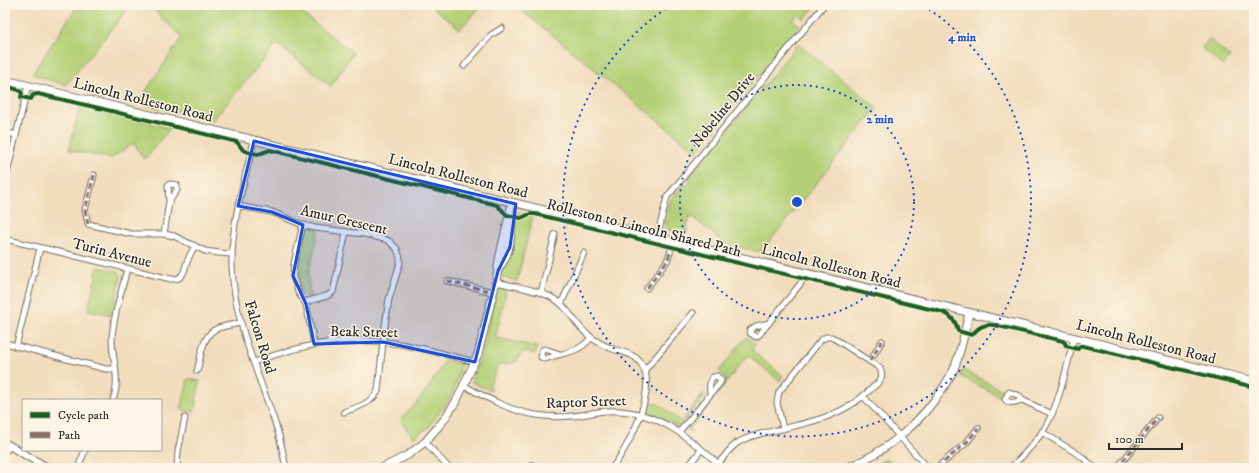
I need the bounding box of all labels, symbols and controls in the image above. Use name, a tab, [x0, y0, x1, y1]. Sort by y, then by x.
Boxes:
text: 4 min	[947, 30, 977, 45]
street label: Nobeline Drive	[687, 68, 759, 152]
street label: Lincoln Rolleston Road	[71, 73, 215, 127]
text: 2 min	[867, 112, 894, 127]
street label: Lincoln Rolleston Road	[386, 149, 530, 203]
street label: Rolleston to Lincoln Shared Path	[545, 195, 743, 261]
centre of rings	[790, 195, 804, 209]
street label: Amur Crescent	[299, 201, 390, 239]
street label: Turin Avenue	[70, 234, 154, 272]
street label: Lincoln Rolleston Road	[759, 239, 903, 293]
street label: Falcon Road	[240, 298, 280, 376]
street label: Lincoln Rolleston Road	[1074, 315, 1218, 369]
street label: Beak Street	[330, 322, 398, 342]
street label: Raptor Street	[546, 391, 627, 413]
legend	[22, 399, 162, 451]
text: Cycle path	[58, 408, 110, 423]
scale bar	[1109, 425, 1182, 451]
text: Path	[58, 428, 81, 443]
text: 100 m	[1115, 432, 1144, 447]

